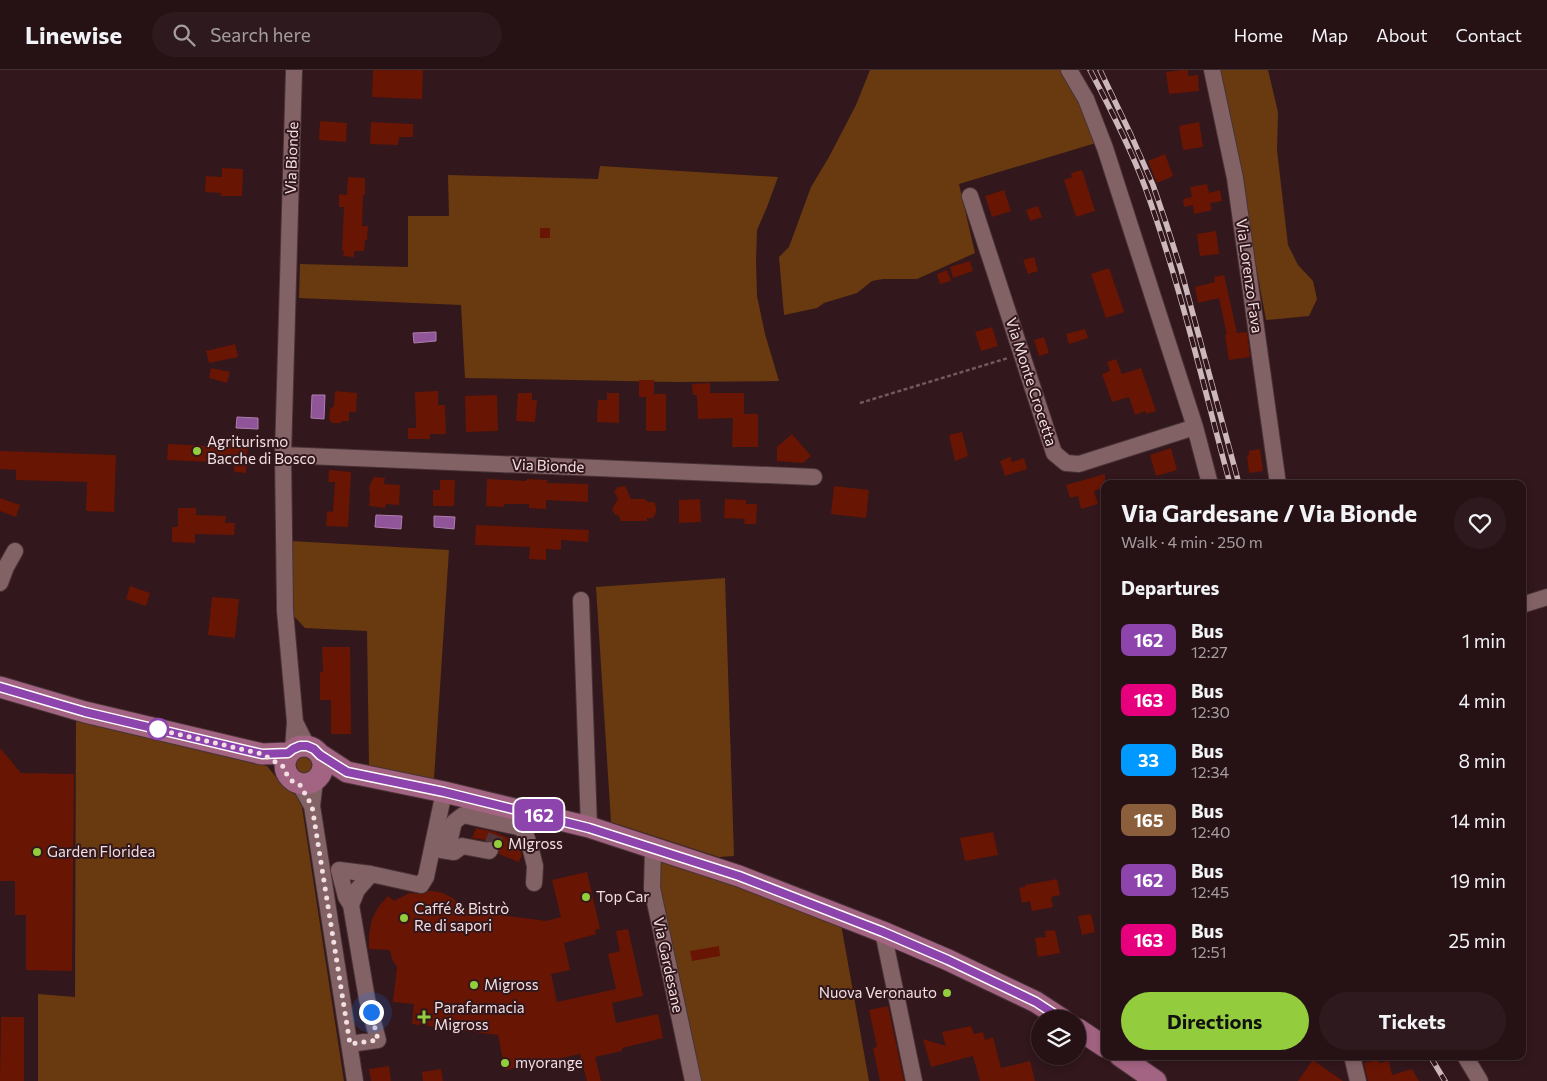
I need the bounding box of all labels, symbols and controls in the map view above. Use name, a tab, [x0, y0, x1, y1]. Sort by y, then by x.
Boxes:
search box	[152, 12, 502, 57]
text: Linewise	[25, 20, 122, 49]
icon: search	[170, 21, 198, 49]
text: Search here	[210, 23, 311, 46]
text: Home	[1234, 24, 1283, 46]
text: Map	[1311, 24, 1348, 46]
text: About	[1376, 24, 1428, 46]
text: Contact	[1456, 24, 1522, 46]
street label: Via Bionde	[281, 121, 301, 195]
street label: Via Lorenzo Fava	[1233, 218, 1267, 334]
street label: Via Monte Crocetta	[1003, 315, 1061, 448]
place label: Agriturismo Bacche di Bosco	[207, 432, 316, 467]
marker: Agriturismo Bacche di Bosco	[191, 445, 203, 457]
street label: Via Bionde	[511, 455, 585, 475]
button: heart	[1454, 497, 1506, 549]
text: Via Gardesane / Via Bionde	[1121, 498, 1417, 527]
text: Walk · 4 min · 250 m	[1121, 532, 1263, 551]
text: Departures	[1121, 576, 1219, 599]
text: Bus	[1191, 619, 1223, 642]
text: 162	[1134, 629, 1163, 651]
text: 1 min	[1462, 629, 1506, 652]
text: 12:27	[1191, 642, 1228, 661]
text: Bus	[1191, 679, 1223, 702]
text: 163	[1134, 689, 1163, 711]
text: 4 min	[1459, 689, 1506, 712]
text: 12:30	[1191, 702, 1230, 721]
unlabelled marker	[147, 718, 169, 740]
text: Bus	[1191, 739, 1223, 762]
text: 33	[1138, 749, 1159, 771]
text: 8 min	[1458, 749, 1506, 772]
text: 12:34	[1191, 762, 1229, 781]
line badge: 162	[510, 799, 568, 831]
text: Bus	[1191, 799, 1223, 822]
text: 162	[524, 804, 554, 826]
text: 165	[1134, 809, 1163, 831]
text: 14 min	[1450, 809, 1506, 832]
text: 12:40	[1191, 822, 1231, 841]
place label: MIgross	[508, 834, 563, 852]
marker: MIgross	[492, 838, 504, 850]
place label: Garden Floridea	[47, 842, 155, 860]
marker: Garden Floridea	[31, 846, 43, 858]
text: Bus	[1191, 859, 1223, 882]
text: 162	[1134, 869, 1163, 891]
text: 19 min	[1450, 869, 1506, 892]
text: 12:45	[1191, 882, 1229, 901]
place label: Top Car	[596, 887, 649, 905]
marker: Top Car	[580, 891, 592, 903]
place label: Caffé & Bistrò Re di sapori	[414, 899, 509, 934]
marker: Caffé & Bistrò Re di sapori	[398, 912, 410, 924]
street label: Via Gardesane	[650, 915, 688, 1014]
text: Bus	[1191, 919, 1223, 942]
text: 163	[1134, 929, 1163, 951]
text: 25 min	[1449, 929, 1506, 952]
text: 12:51	[1191, 942, 1227, 961]
place label: Migross	[484, 975, 539, 993]
marker: Migross	[468, 979, 480, 991]
place label: Nuova Veronauto	[819, 983, 937, 1001]
marker: Nuova Veronauto	[941, 987, 953, 999]
button: Directions	[1121, 992, 1309, 1050]
button: Tickets	[1319, 992, 1506, 1050]
place label: Parafarmacia Migross	[434, 998, 525, 1033]
your location	[359, 1000, 384, 1025]
map controls	[1031, 1010, 1086, 1065]
button: layers	[1031, 1010, 1086, 1065]
marker: Parafarmacia Migross	[418, 1011, 430, 1023]
place label: myorange	[515, 1053, 583, 1071]
marker: myorange	[499, 1057, 511, 1069]

